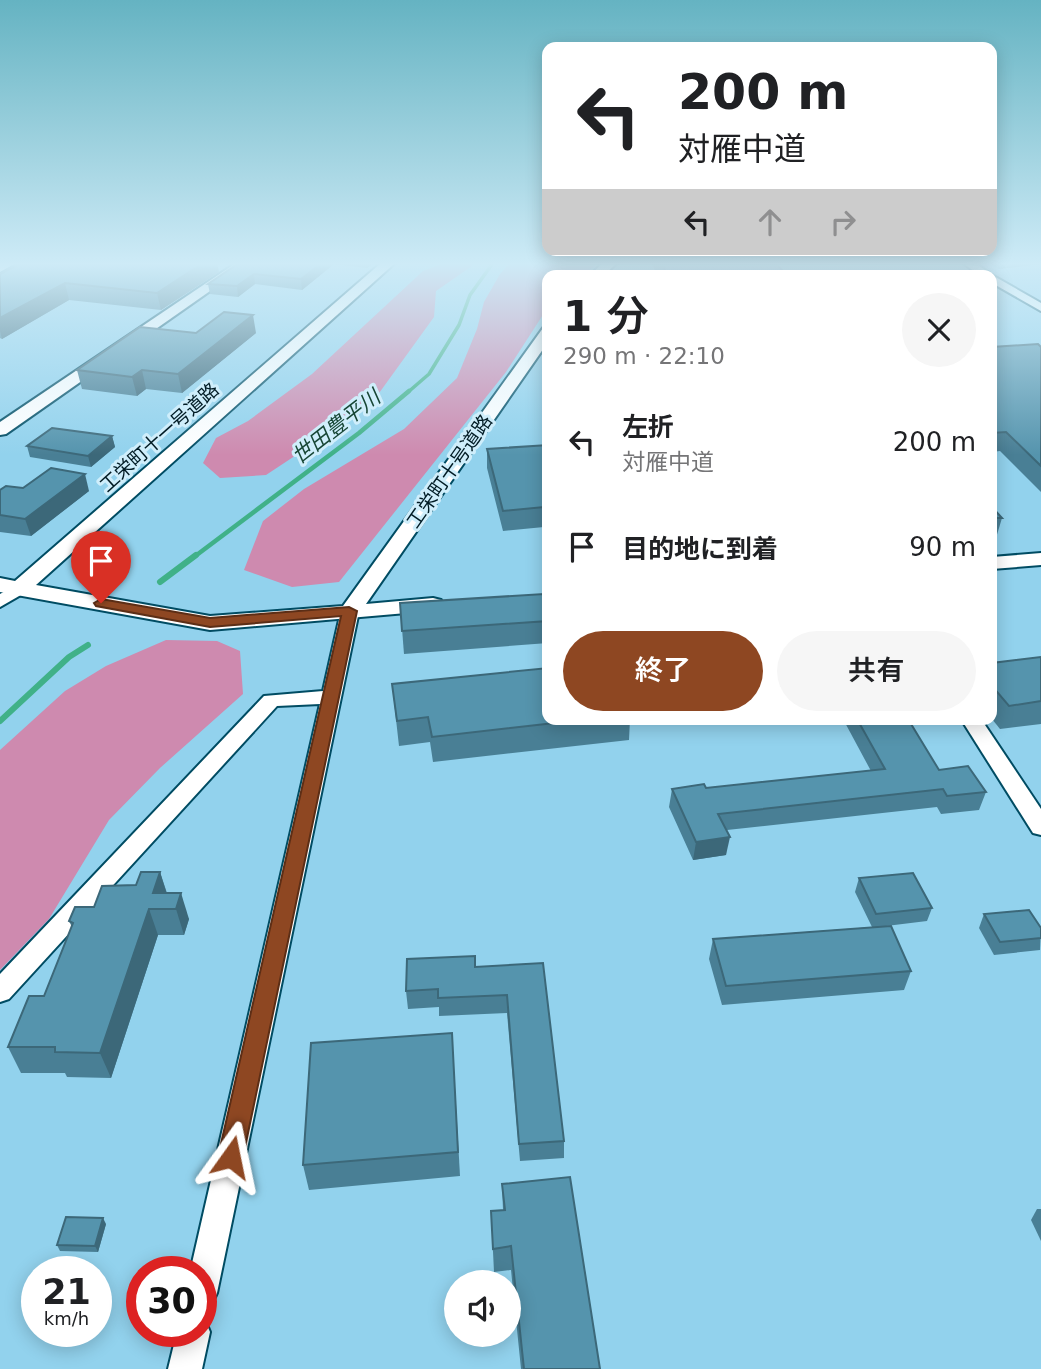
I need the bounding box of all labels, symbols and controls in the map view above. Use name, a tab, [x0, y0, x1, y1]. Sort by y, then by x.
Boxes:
text: 200 m	[678, 64, 848, 121]
icon: left	[563, 70, 654, 161]
text: 対雁中道	[678, 130, 806, 168]
icon: left	[678, 203, 716, 241]
icon: ahead	[751, 203, 789, 241]
icon: right	[824, 203, 862, 241]
text: 1 分	[563, 292, 649, 341]
button: close	[902, 293, 976, 367]
text: 290 m · 22:10	[563, 343, 725, 369]
street label: 工栄町十一号道路	[95, 378, 223, 496]
water label: 世田豊平川	[287, 384, 386, 469]
street label: 工栄町十号道路	[402, 410, 496, 532]
text: 左折	[622, 412, 674, 442]
icon: left	[563, 423, 601, 461]
text: 200 m	[893, 427, 976, 457]
text: 対雁中道	[622, 449, 714, 475]
icon: arrive	[563, 528, 601, 566]
pin	[71, 531, 131, 603]
text: 90 m	[909, 532, 976, 562]
text: 目的地に到着	[622, 534, 778, 564]
icon: arrive	[82, 542, 120, 580]
button: 終了	[563, 631, 763, 711]
button: 共有	[777, 631, 976, 711]
position arrow	[194, 1120, 268, 1194]
speed limit sign: 30	[126, 1256, 217, 1347]
map controls	[444, 1270, 521, 1347]
button: sound	[444, 1270, 521, 1347]
text: 21	[42, 1272, 91, 1312]
text: km/h	[44, 1308, 89, 1329]

